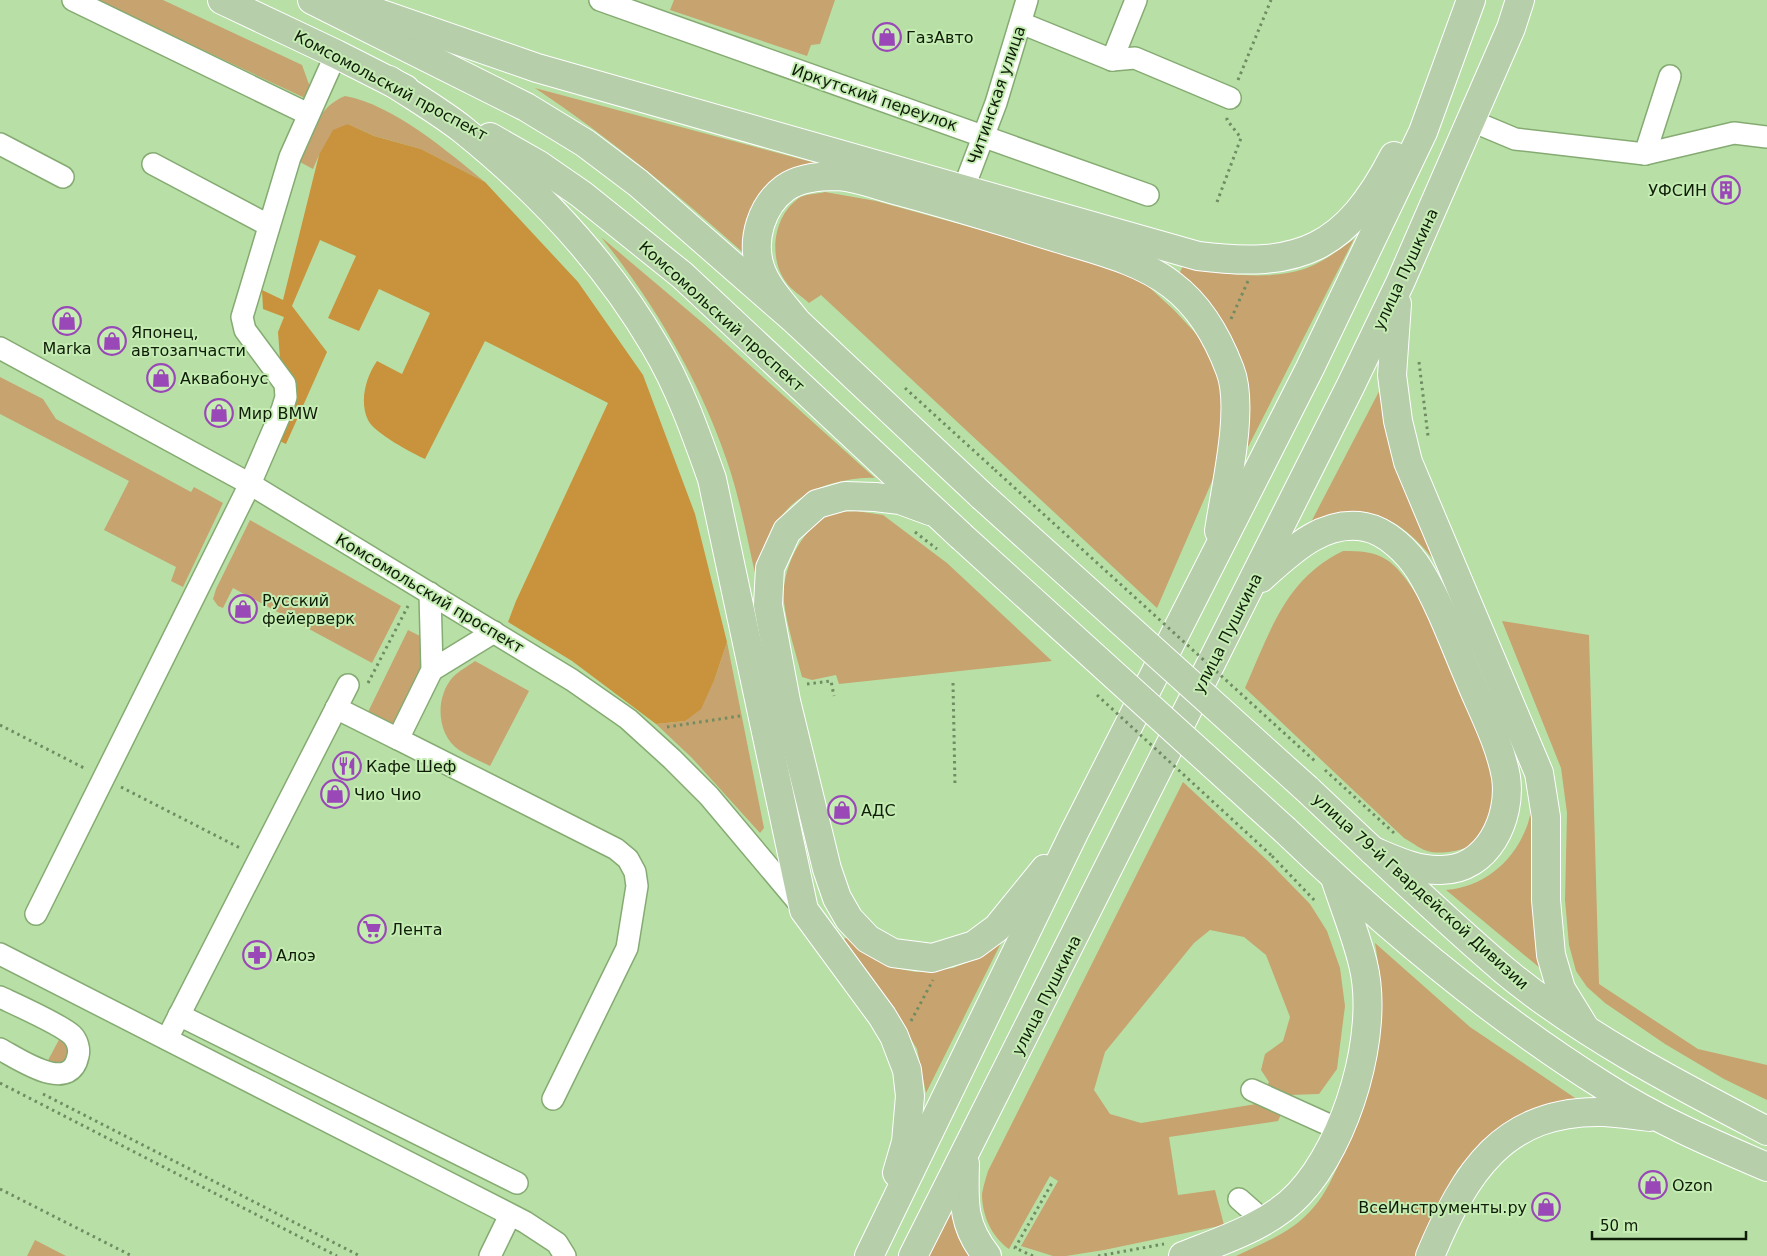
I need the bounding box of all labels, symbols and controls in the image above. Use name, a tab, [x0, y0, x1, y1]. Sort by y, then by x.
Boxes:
shop icon: ГазАвто	[872, 22, 902, 52]
street label: Читинская улица	[964, 23, 1029, 167]
street label: Комсомольский проспект	[291, 26, 491, 145]
place label: ГазАвто	[906, 28, 974, 47]
street label: Иркутский переулок	[789, 60, 961, 135]
building icon: УФСИН	[1711, 175, 1741, 205]
place label: УФСИН	[1648, 181, 1707, 200]
street label: улица Пушкина	[1369, 205, 1442, 333]
street label: Комсомольский проспект	[635, 237, 808, 396]
shop icon: Marka	[52, 306, 82, 336]
place label: Японец, автозапчасти	[131, 323, 246, 360]
shop icon: Японец, автозапчасти	[97, 326, 127, 356]
place label: Marka	[43, 339, 91, 358]
shop icon: Аквабонус	[146, 363, 176, 393]
place label: Аквабонус	[180, 369, 268, 388]
shop icon: Мир BMW	[204, 398, 234, 428]
place label: Мир BMW	[238, 404, 318, 423]
street label: Комсомольский проспект	[332, 530, 527, 657]
street label: улица Пушкина	[1189, 570, 1266, 696]
place label: Русский фейерверк	[262, 591, 355, 628]
shop icon: Русский фейерверк	[228, 594, 258, 624]
restaurant icon: Кафе Шеф	[332, 751, 362, 781]
place label: Кафе Шеф	[366, 757, 456, 776]
shop icon: Чио Чио	[320, 779, 350, 809]
place label: Чио Чио	[354, 785, 421, 804]
street label: улица 79-й Гвардейской Дивизии	[1309, 789, 1532, 993]
shop icon: АДС	[827, 795, 857, 825]
place label: АДС	[861, 801, 896, 820]
supermarket icon: Лента	[357, 914, 387, 944]
place label: Лента	[391, 920, 442, 939]
street label: улица Пушкина	[1008, 932, 1085, 1058]
pharmacy icon: Алоэ	[242, 940, 272, 970]
place label: Алоэ	[276, 946, 316, 965]
shop icon: Ozon	[1638, 1170, 1668, 1200]
place label: Ozon	[1672, 1176, 1713, 1195]
shop icon: ВсеИнструменты.ру	[1531, 1192, 1561, 1222]
place label: ВсеИнструменты.ру	[1358, 1198, 1527, 1217]
scale bar	[1592, 1208, 1746, 1240]
text: 50 m	[1600, 1217, 1638, 1235]

